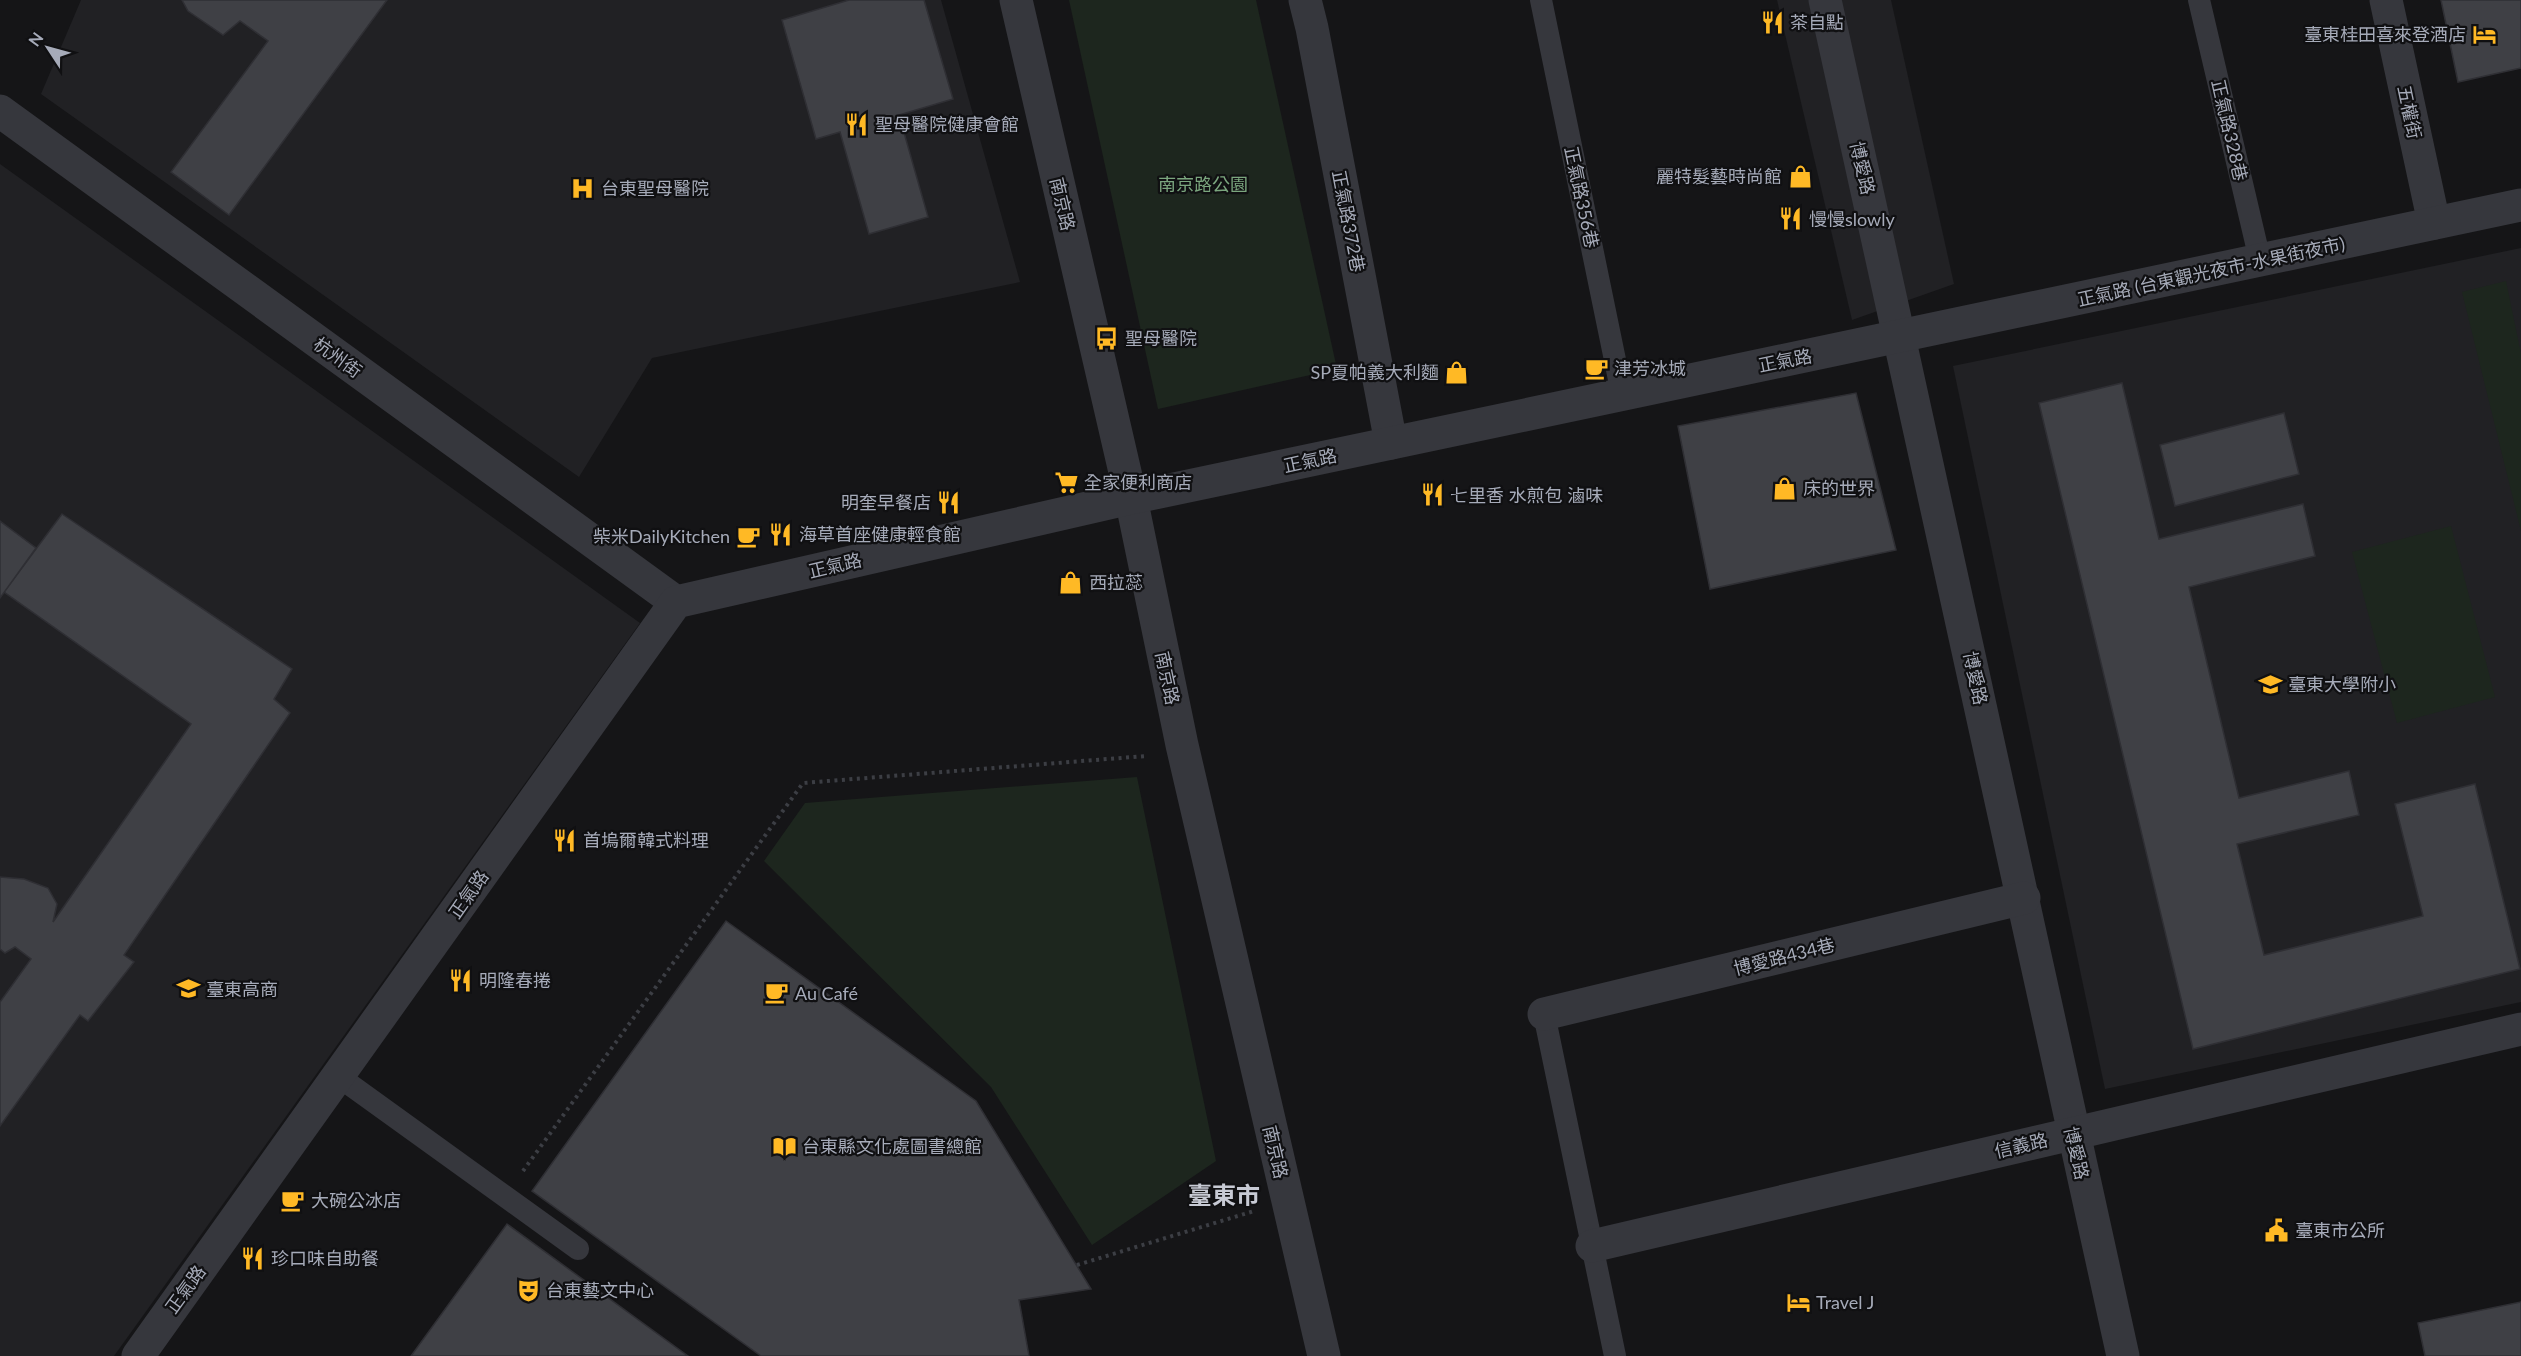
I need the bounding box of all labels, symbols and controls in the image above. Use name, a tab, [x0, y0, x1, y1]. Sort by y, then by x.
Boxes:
restaurant icon: 茶自點	[1759, 9, 1785, 35]
place label: 茶自點	[1790, 11, 1844, 33]
north arrow	[18, 18, 78, 78]
hotel icon: 臺東桂田喜來登酒店	[2471, 21, 2497, 47]
place label: 臺東桂田喜來登酒店	[2304, 23, 2466, 45]
text: N	[24, 28, 47, 49]
street label: 正氣路328巷	[2208, 77, 2252, 183]
street label: 五權街	[2394, 83, 2426, 141]
restaurant icon: 聖母醫院健康會館	[844, 111, 870, 137]
place label: 聖母醫院健康會館	[875, 113, 1019, 135]
street label: 博愛路	[1846, 139, 1880, 197]
street label: 正氣路356巷	[1560, 144, 1604, 250]
shop icon: 麗特髮藝時尚館	[1787, 163, 1813, 189]
place label: 麗特髮藝時尚館	[1656, 165, 1782, 187]
street label: 正氣路372巷	[1328, 168, 1370, 274]
park label: 南京路公園	[1158, 173, 1248, 195]
hospital icon: 台東聖母醫院	[570, 175, 596, 201]
street label: 南京路	[1046, 175, 1080, 233]
place label: 台東聖母醫院	[601, 177, 709, 199]
restaurant icon: 慢慢slowly	[1778, 206, 1804, 232]
place label: 慢慢slowly	[1809, 208, 1896, 230]
street label: 正氣路 (台東觀光夜市-水果街夜市)	[2075, 232, 2347, 310]
bus stop icon: 聖母醫院	[1094, 325, 1120, 351]
place label: 聖母醫院	[1125, 327, 1197, 349]
street label: 杭州街	[310, 332, 366, 382]
street label: 正氣路	[1756, 344, 1814, 376]
cafe icon: 津芳冰城	[1583, 355, 1609, 381]
place label: 津芳冰城	[1614, 357, 1686, 379]
shop icon: SP夏帕義大利麵	[1444, 359, 1470, 385]
place label: SP夏帕義大利麵	[1310, 361, 1439, 383]
street label: 正氣路	[1281, 444, 1339, 476]
supermarket icon: 全家便利商店	[1053, 469, 1079, 495]
place label: 全家便利商店	[1084, 471, 1192, 493]
shop icon: 床的世界	[1772, 475, 1798, 501]
place label: 床的世界	[1803, 477, 1875, 499]
restaurant icon: 七里香 水煎包 滷味	[1419, 482, 1445, 508]
place label: 七里香 水煎包 滷味	[1450, 484, 1603, 506]
restaurant icon: 明奎早餐店	[936, 489, 962, 515]
place label: 明奎早餐店	[841, 491, 931, 513]
restaurant icon: 海草首座健康輕食館	[768, 521, 794, 547]
cafe icon: 柴米DailyKitchen	[735, 523, 761, 549]
place label: 海草首座健康輕食館	[799, 523, 961, 545]
place label: 柴米DailyKitchen	[593, 525, 730, 547]
street label: 正氣路	[806, 548, 864, 582]
shop icon: 西拉蕊	[1058, 569, 1084, 595]
place label: 西拉蕊	[1089, 571, 1143, 593]
street label: 南京路	[1152, 649, 1184, 707]
street label: 博愛路	[1960, 649, 1992, 707]
school or university icon: 臺東大學附小	[2257, 671, 2283, 697]
place label: 臺東大學附小	[2288, 673, 2396, 695]
restaurant icon: 首塢爾韓式料理	[552, 827, 578, 853]
place label: 首塢爾韓式料理	[583, 829, 709, 851]
street label: 正氣路	[444, 866, 492, 922]
street label: 博愛路434巷	[1731, 933, 1837, 979]
restaurant icon: 明隆春捲	[448, 967, 474, 993]
place label: 明隆春捲	[479, 969, 551, 991]
school or university icon: 臺東高商	[175, 976, 201, 1002]
place label: 臺東高商	[206, 978, 278, 1000]
cafe icon: Au Café	[764, 980, 790, 1006]
place label: Au Café	[795, 982, 858, 1004]
street label: 南京路	[1259, 1123, 1293, 1181]
street label: 博愛路	[2060, 1124, 2094, 1182]
street label: 信義路	[1992, 1128, 2050, 1162]
library icon: 台東縣文化處圖書總館	[771, 1133, 797, 1159]
place label: 台東縣文化處圖書總館	[802, 1135, 982, 1157]
district label: 臺東市	[1188, 1180, 1260, 1209]
cafe icon: 大碗公冰店	[280, 1187, 306, 1213]
place label: 大碗公冰店	[311, 1189, 401, 1211]
public building icon: 臺東市公所	[2264, 1217, 2290, 1243]
place label: 臺東市公所	[2295, 1219, 2385, 1241]
restaurant icon: 珍口味自助餐	[240, 1245, 266, 1271]
place label: 珍口味自助餐	[271, 1247, 379, 1269]
street label: 正氣路	[160, 1261, 210, 1317]
theatre icon: 台東藝文中心	[515, 1277, 541, 1303]
place label: 台東藝文中心	[546, 1279, 654, 1301]
hotel icon: Travel J	[1785, 1289, 1811, 1315]
place label: Travel J	[1816, 1291, 1874, 1313]

